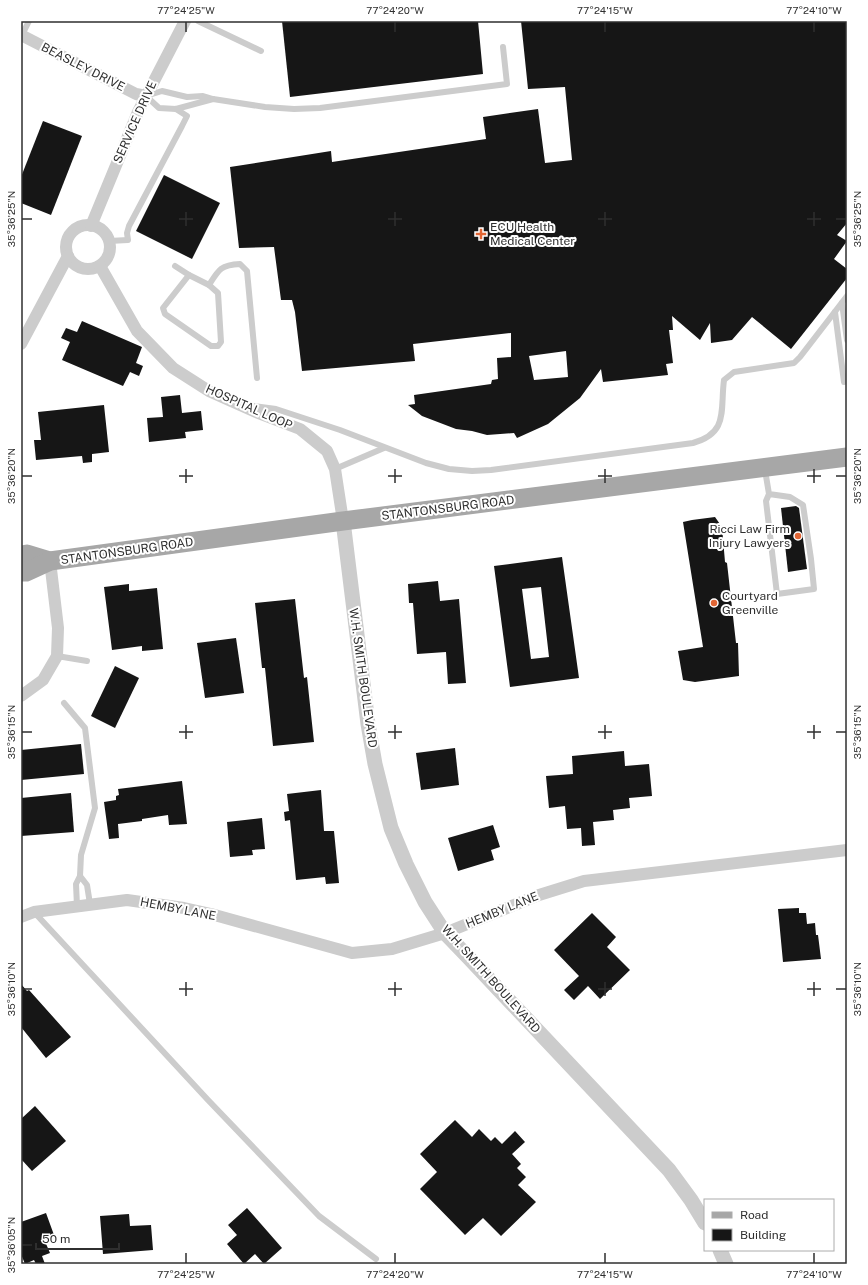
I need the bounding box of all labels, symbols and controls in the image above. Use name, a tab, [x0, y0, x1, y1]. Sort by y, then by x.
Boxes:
text: 77°24'25"W	[157, 4, 215, 16]
text: 77°24'20"W	[366, 4, 424, 16]
text: 77°24'15"W	[577, 4, 633, 16]
text: 77°24'10"W	[786, 4, 842, 16]
street label: BEASLEY DRIVE	[39, 40, 127, 94]
street label: SERVICE DRIVE	[111, 79, 159, 165]
text: 35°36'25"N	[5, 191, 17, 247]
text: 35°36'25"N	[851, 191, 863, 247]
place label: ECU Health Medical Center	[490, 220, 575, 248]
marker: ECU Health Medical Center	[475, 228, 487, 240]
street label: HOSPITAL LOOP	[204, 382, 295, 433]
text: 35°36'20"N	[5, 448, 17, 504]
text: 35°36'20"N	[851, 448, 863, 504]
street label: STANTONSBURG ROAD	[381, 493, 515, 523]
place label: Ricci Law Firm Injury Lawyers	[709, 522, 790, 550]
marker: Ricci Law Firm Injury Lawyers	[793, 531, 803, 541]
street label: STANTONSBURG ROAD	[60, 535, 194, 567]
place label: Courtyard Greenville	[722, 589, 779, 617]
marker: Courtyard Greenville	[709, 598, 719, 608]
street label: W.H. SMITH BOULEVARD	[346, 607, 380, 749]
text: 35°36'15"N	[5, 705, 17, 759]
text: 35°36'15"N	[851, 705, 863, 759]
street label: HEMBY LANE	[464, 889, 540, 931]
street label: HEMBY LANE	[139, 895, 217, 923]
street label: W.H. SMITH BOULEVARD	[439, 922, 543, 1036]
text: 35°36'10"N	[5, 962, 17, 1016]
text: 35°36'10"N	[851, 962, 863, 1016]
legend	[704, 1199, 834, 1251]
text: Road	[740, 1208, 768, 1222]
text: 35°36'05"N	[5, 1217, 17, 1273]
scale bar	[36, 1225, 119, 1251]
text: Building	[740, 1228, 786, 1242]
text: 50 m	[42, 1232, 70, 1246]
text: 77°24'25"W	[157, 1268, 215, 1280]
text: 77°24'20"W	[366, 1268, 424, 1280]
text: 77°24'15"W	[577, 1268, 633, 1280]
text: 77°24'10"W	[786, 1268, 842, 1280]

